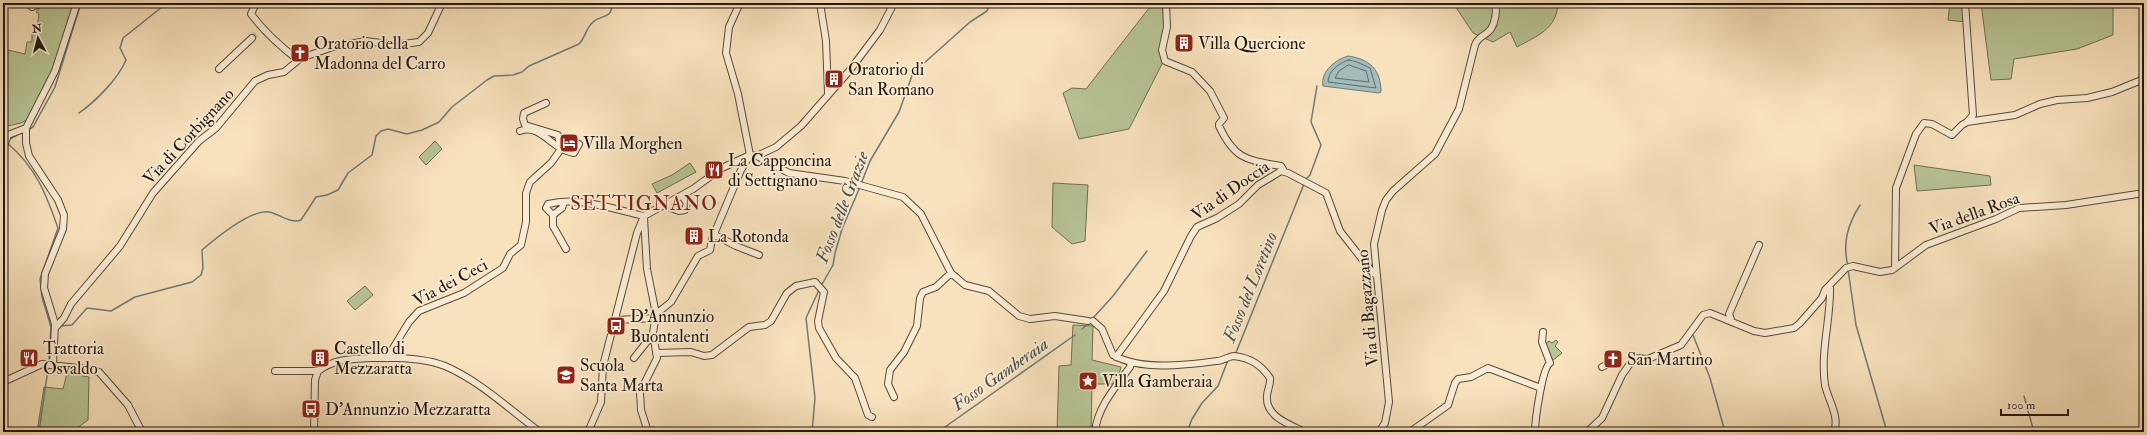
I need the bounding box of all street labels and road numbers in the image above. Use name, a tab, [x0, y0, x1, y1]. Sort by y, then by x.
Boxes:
street label: Via di Corbignano	[138, 84, 238, 189]
street label: Via di Doccia	[1187, 155, 1274, 225]
street label: Via della Rosa	[1926, 187, 2023, 240]
street label: Via di Bagazzano	[1352, 249, 1383, 367]
street label: Via dei Ceci	[409, 254, 492, 311]

